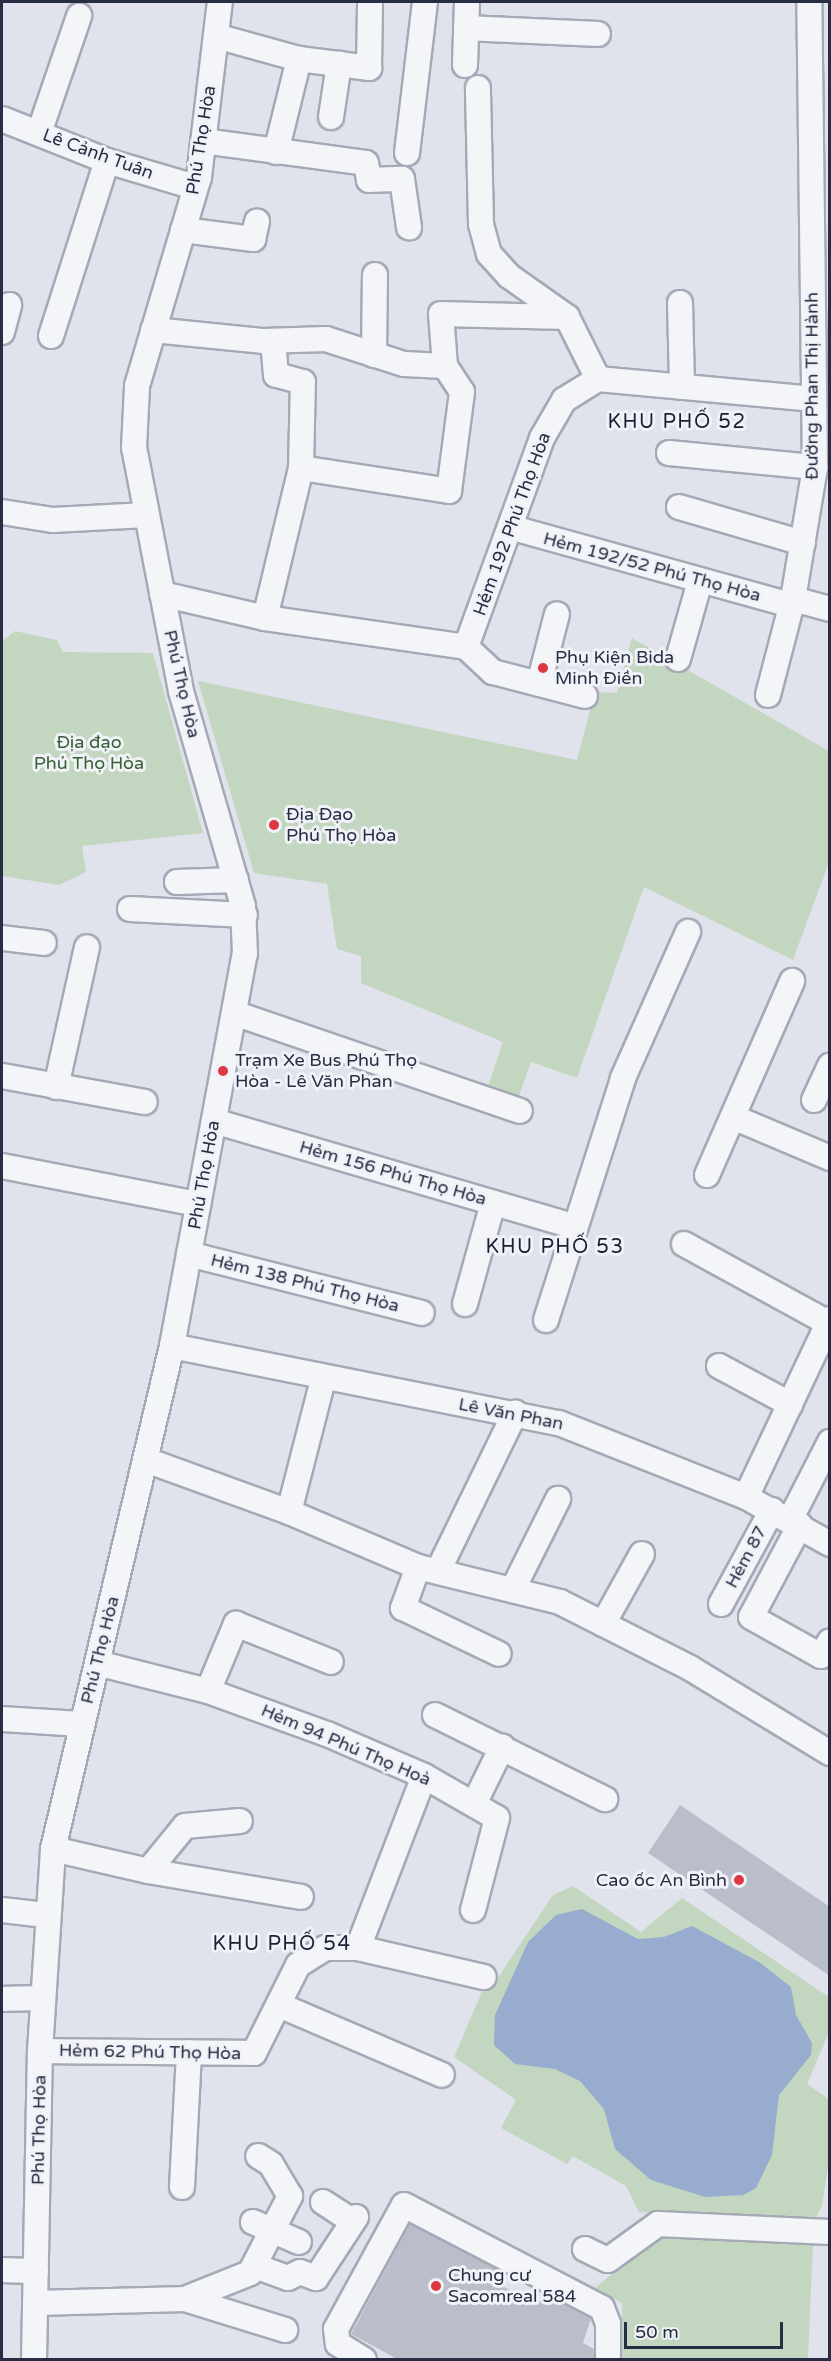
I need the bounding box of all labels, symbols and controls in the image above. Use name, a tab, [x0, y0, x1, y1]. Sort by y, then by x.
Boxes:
street label: Phú Thọ Hòa	[182, 84, 220, 196]
street label: Lê Cảnh Tuân	[40, 124, 156, 184]
street label: Đường Phan Thị Hành	[801, 292, 823, 480]
district label: KHU PHỐ 52	[608, 410, 746, 434]
street label: Hẻm 192 Phú Thọ Hòa	[469, 429, 555, 619]
street label: Hẻm 192/52 Phú Thọ Hòa	[541, 528, 763, 606]
street label: Phú Thọ Hòa	[159, 628, 205, 740]
place label: Phụ Kiện Bida Minh Điền	[555, 647, 674, 690]
marker: Phụ Kiện Bida Minh Điền	[536, 661, 550, 675]
park label: Địa đạo Phú Thọ Hòa	[34, 732, 144, 774]
place label: Địa Đạo Phú Thọ Hòa	[286, 804, 396, 846]
marker: Địa Đạo Phú Thọ Hòa	[267, 818, 281, 832]
place label: Trạm Xe Bus Phú Thọ Hòa - Lê Văn Phan	[235, 1050, 417, 1092]
marker: Trạm Xe Bus Phú Thọ Hòa - Lê Văn Phan	[216, 1064, 230, 1078]
street label: Phú Thọ Hòa	[184, 1119, 224, 1231]
street label: Hẻm 156 Phú Thọ Hòa	[297, 1136, 489, 1210]
district label: KHU PHỐ 53	[486, 1235, 624, 1259]
street label: Hẻm 138 Phú Thọ Hòa	[208, 1249, 402, 1317]
street label: Lê Văn Phan	[457, 1393, 565, 1435]
street label: Hẻm 87	[721, 1522, 771, 1592]
street label: Phú Thọ Hòa	[76, 1594, 124, 1706]
street label: Hẻm 94 Phú Thọ Hoà	[258, 1699, 434, 1791]
place label: Cao ốc An Bình	[596, 1869, 727, 1891]
marker: Cao ốc An Bình	[732, 1873, 746, 1887]
district label: KHU PHỐ 54	[213, 1932, 351, 1956]
street label: Hẻm 62 Phú Thọ Hòa	[59, 2040, 241, 2064]
street label: Phú Thọ Hòa	[27, 2075, 51, 2185]
place label: Chung cư Sacomreal 584	[448, 2265, 576, 2308]
marker: Chung cư Sacomreal 584	[429, 2279, 443, 2293]
scale bar	[627, 2310, 786, 2348]
text: 50 m	[635, 2321, 679, 2343]

